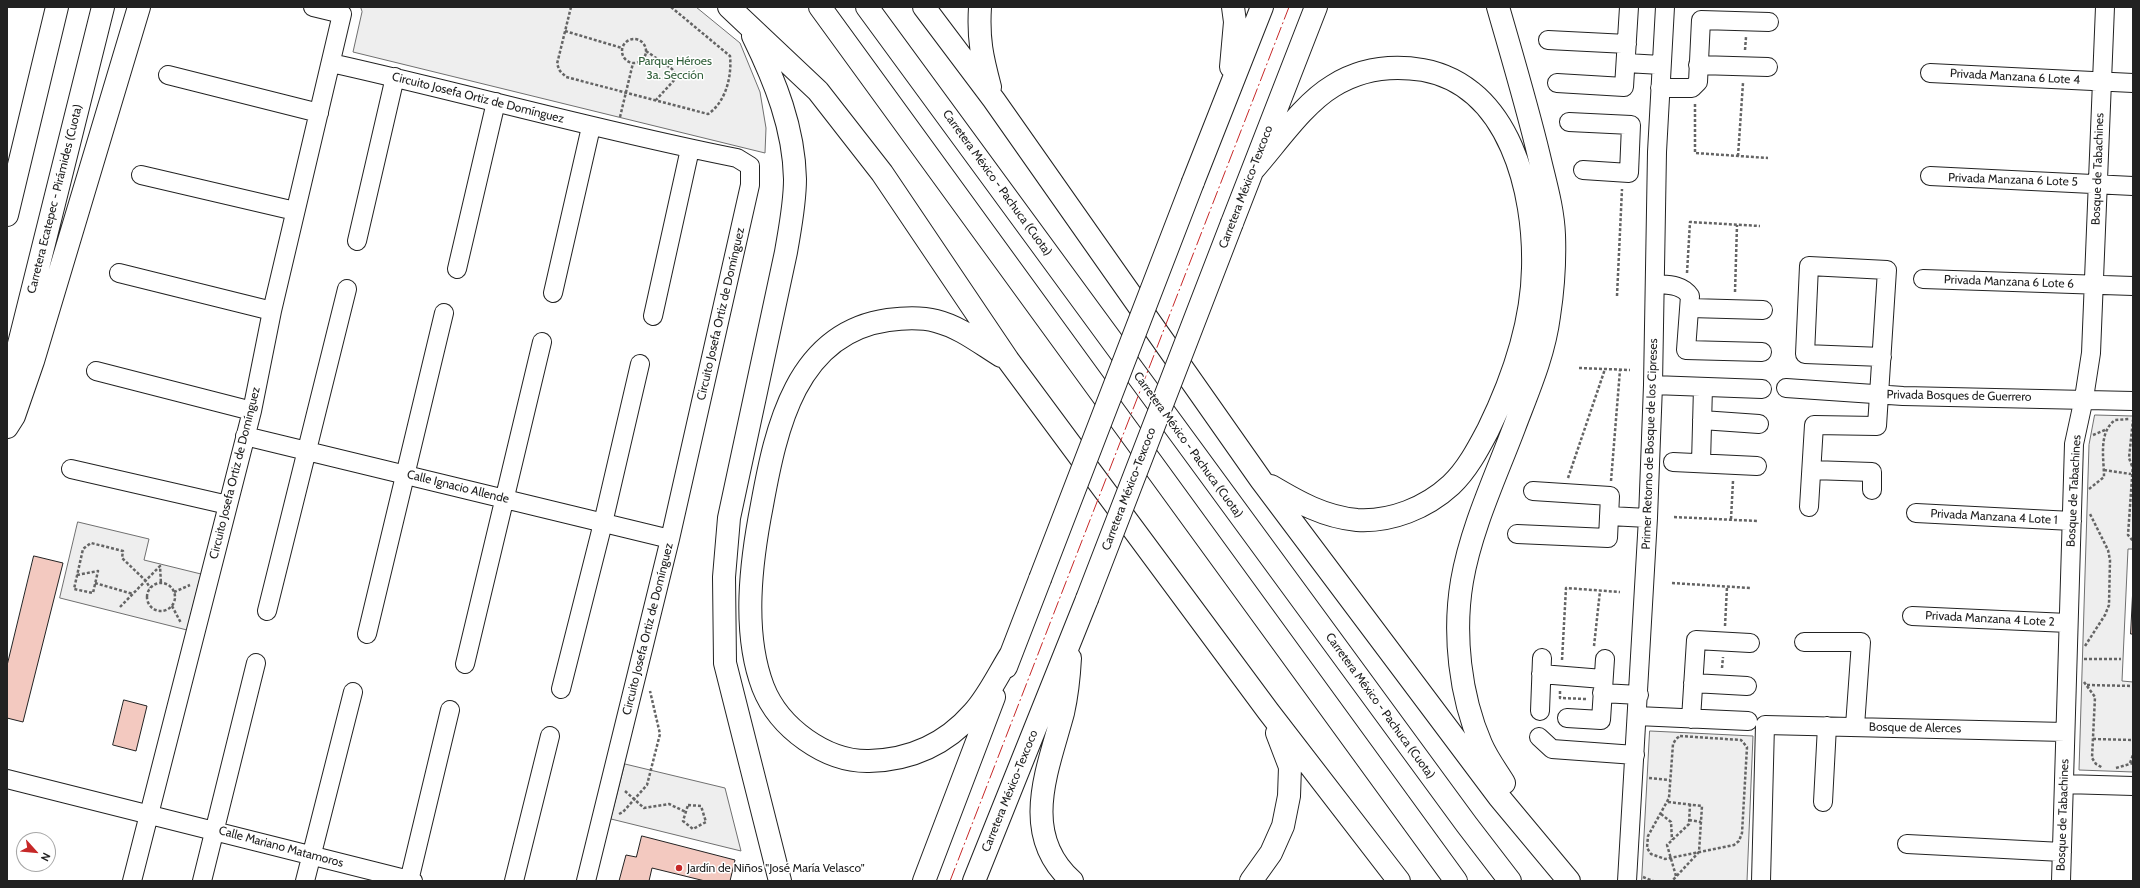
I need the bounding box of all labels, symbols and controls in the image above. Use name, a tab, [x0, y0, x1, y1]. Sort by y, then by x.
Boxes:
park label: Parque Héroes 3a. Sección	[638, 54, 712, 82]
street label: Privada Manzana 6 Lote 4	[1950, 66, 2080, 88]
street label: Circuito Josefa Ortiz de Domínguez	[390, 70, 566, 126]
street label: Carretera Ecatepec - Pirámides (Cuota)	[24, 103, 86, 295]
street label: Carretera México - Pachuca (Cuota)	[939, 107, 1055, 259]
street label: Bosque de Tabachines	[2089, 113, 2107, 225]
street label: Carretera México-Texcoco	[1216, 124, 1276, 250]
street label: Privada Manzana 6 Lote 5	[1948, 171, 2078, 189]
street label: Circuito Josefa Ortiz de Domínguez	[694, 226, 748, 402]
street label: Privada Manzana 6 Lote 6	[1944, 273, 2074, 291]
street label: Primer Retorno de Bosque de los Cipreses	[1639, 338, 1661, 550]
street label: Carretera México - Pachuca (Cuota)	[1130, 369, 1246, 521]
street label: Circuito Josefa Ortiz de Domínguez	[207, 385, 263, 561]
street label: Privada Bosques de Guerrero	[1886, 388, 2032, 404]
street label: Carretera México-Texcoco	[1099, 426, 1159, 552]
street label: Bosque de Tabachines	[2064, 435, 2084, 547]
street label: Calle Ignacio Allende	[405, 467, 511, 507]
street label: Privada Manzana 4 Lote 1	[1930, 506, 2058, 528]
street label: Circuito Josefa Ortiz de Domínguez	[620, 541, 676, 717]
street label: Privada Manzana 4 Lote 2	[1925, 608, 2055, 630]
street label: Carretera México - Pachuca (Cuota)	[1322, 630, 1438, 782]
street label: Bosque de Alerces	[1869, 720, 1961, 736]
street label: Carretera México-Texcoco	[979, 728, 1041, 854]
street label: Bosque de Tabachines	[2054, 759, 2072, 871]
street label: Calle Mariano Matamoros	[217, 823, 345, 871]
north arrow	[16, 832, 56, 872]
text: N	[38, 850, 54, 864]
place label: Jardín de Niños "José María Velasco"	[687, 861, 865, 875]
marker: Jardín de Niños "José María Velasco"	[674, 863, 684, 873]

